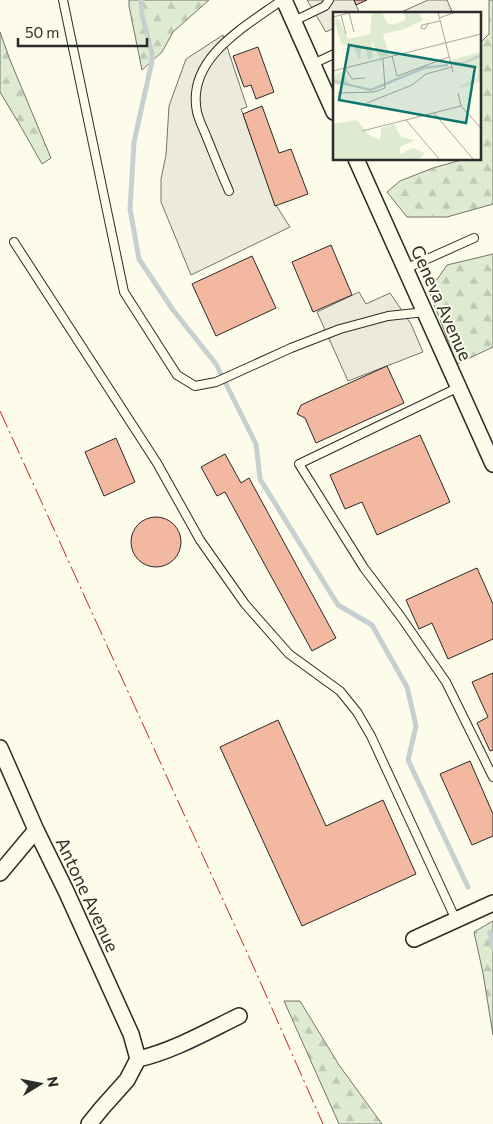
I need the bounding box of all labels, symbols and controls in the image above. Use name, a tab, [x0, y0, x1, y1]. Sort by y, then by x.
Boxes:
inset map	[333, 12, 480, 160]
scale bar	[18, 15, 146, 47]
text: 50 m	[25, 23, 59, 41]
street label: Geneva Avenue	[407, 241, 477, 364]
street label: Antone Avenue	[52, 834, 124, 955]
north arrow	[15, 1059, 65, 1109]
text: N	[44, 1075, 63, 1088]

